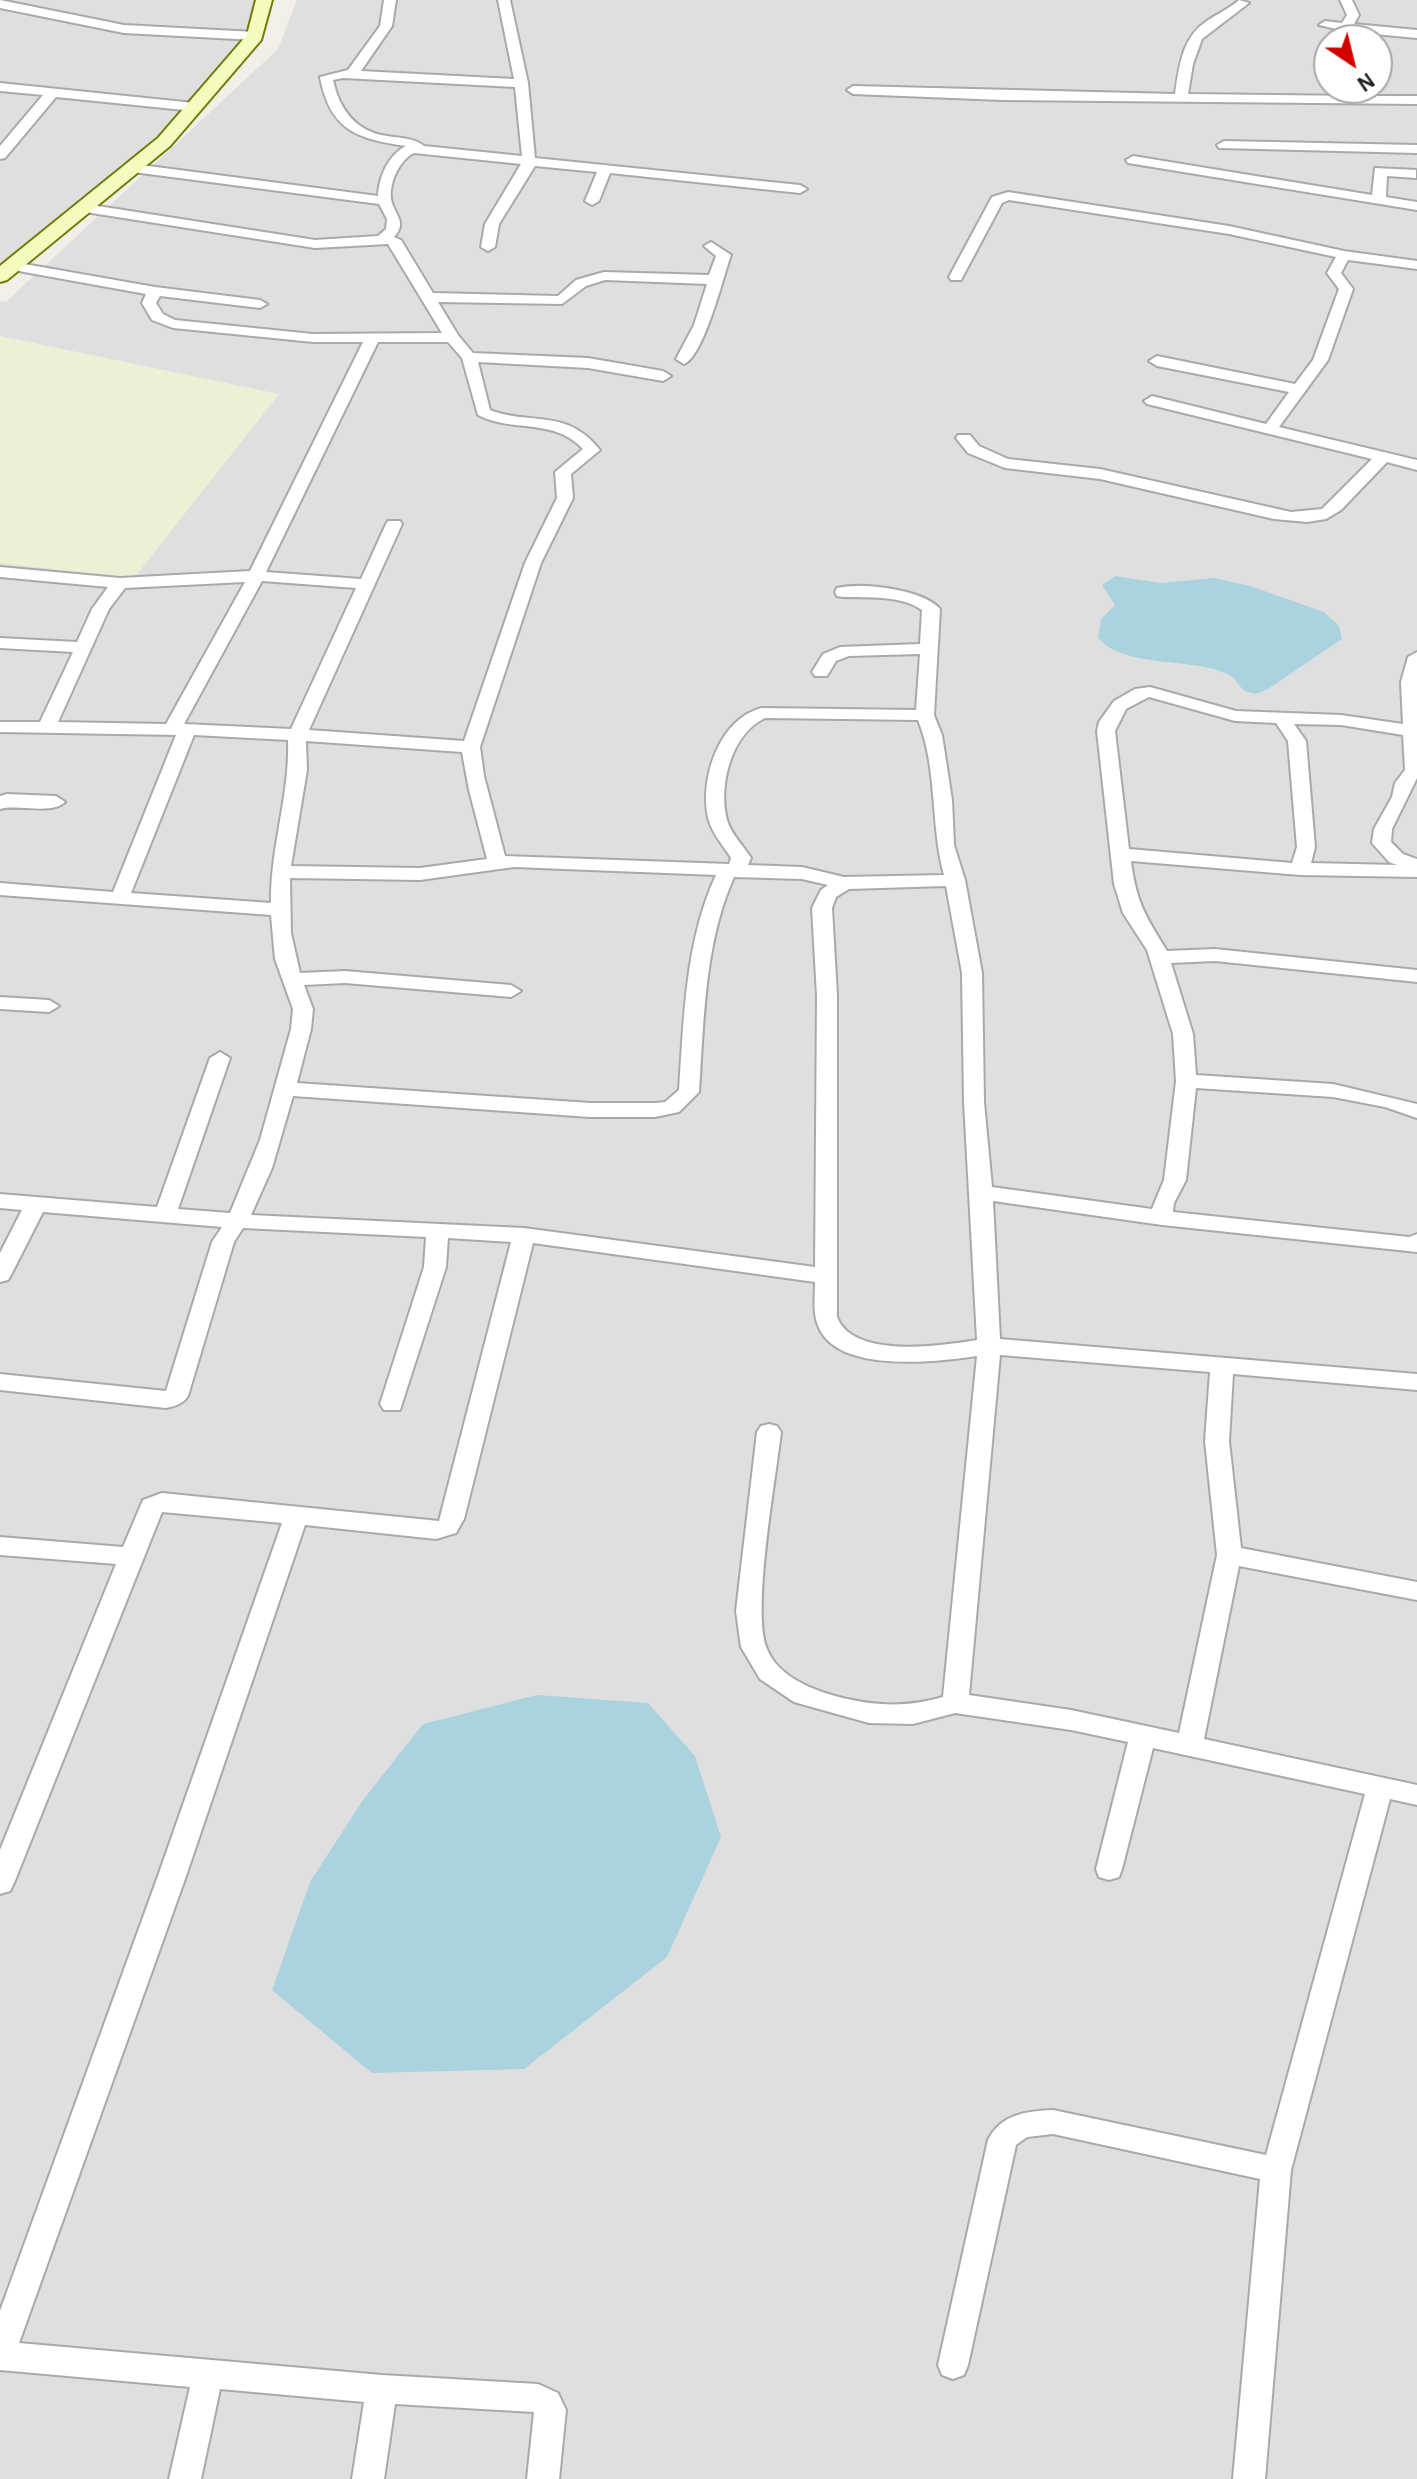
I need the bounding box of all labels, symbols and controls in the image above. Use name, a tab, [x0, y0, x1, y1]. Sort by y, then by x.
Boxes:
north arrow	[1313, 24, 1393, 104]
text: N	[1353, 69, 1378, 95]

